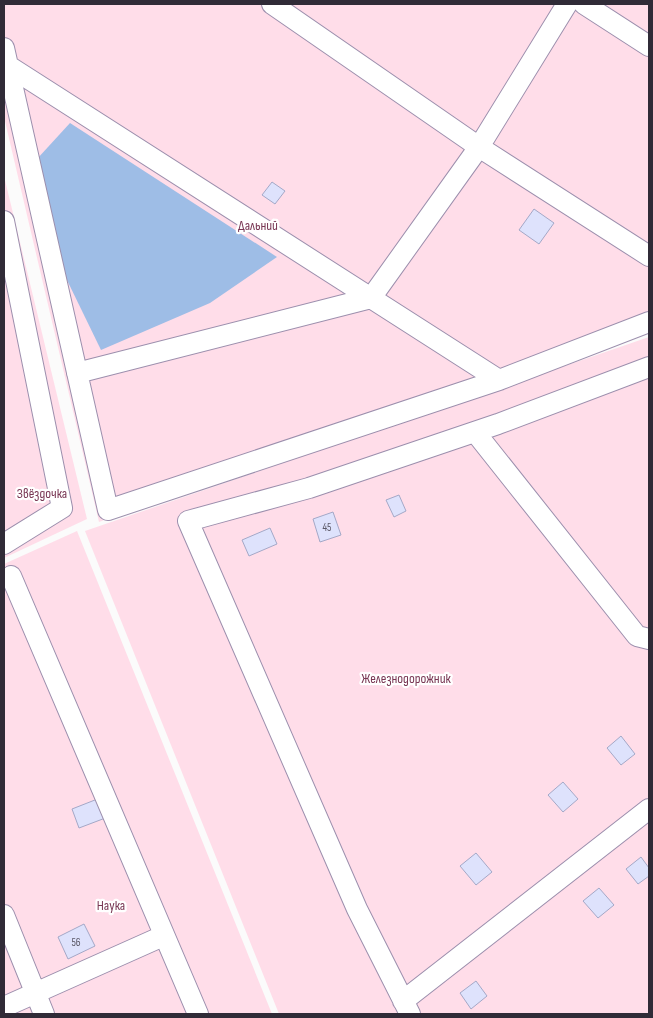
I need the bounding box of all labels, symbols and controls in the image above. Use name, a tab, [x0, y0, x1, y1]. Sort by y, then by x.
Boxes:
park label: Дальний	[238, 217, 278, 234]
park label: Звёздочка	[17, 485, 67, 502]
house number: 45	[322, 521, 332, 534]
park label: Железнодорожник	[361, 670, 452, 687]
park label: Наука	[97, 897, 125, 914]
house number: 56	[71, 936, 81, 949]

